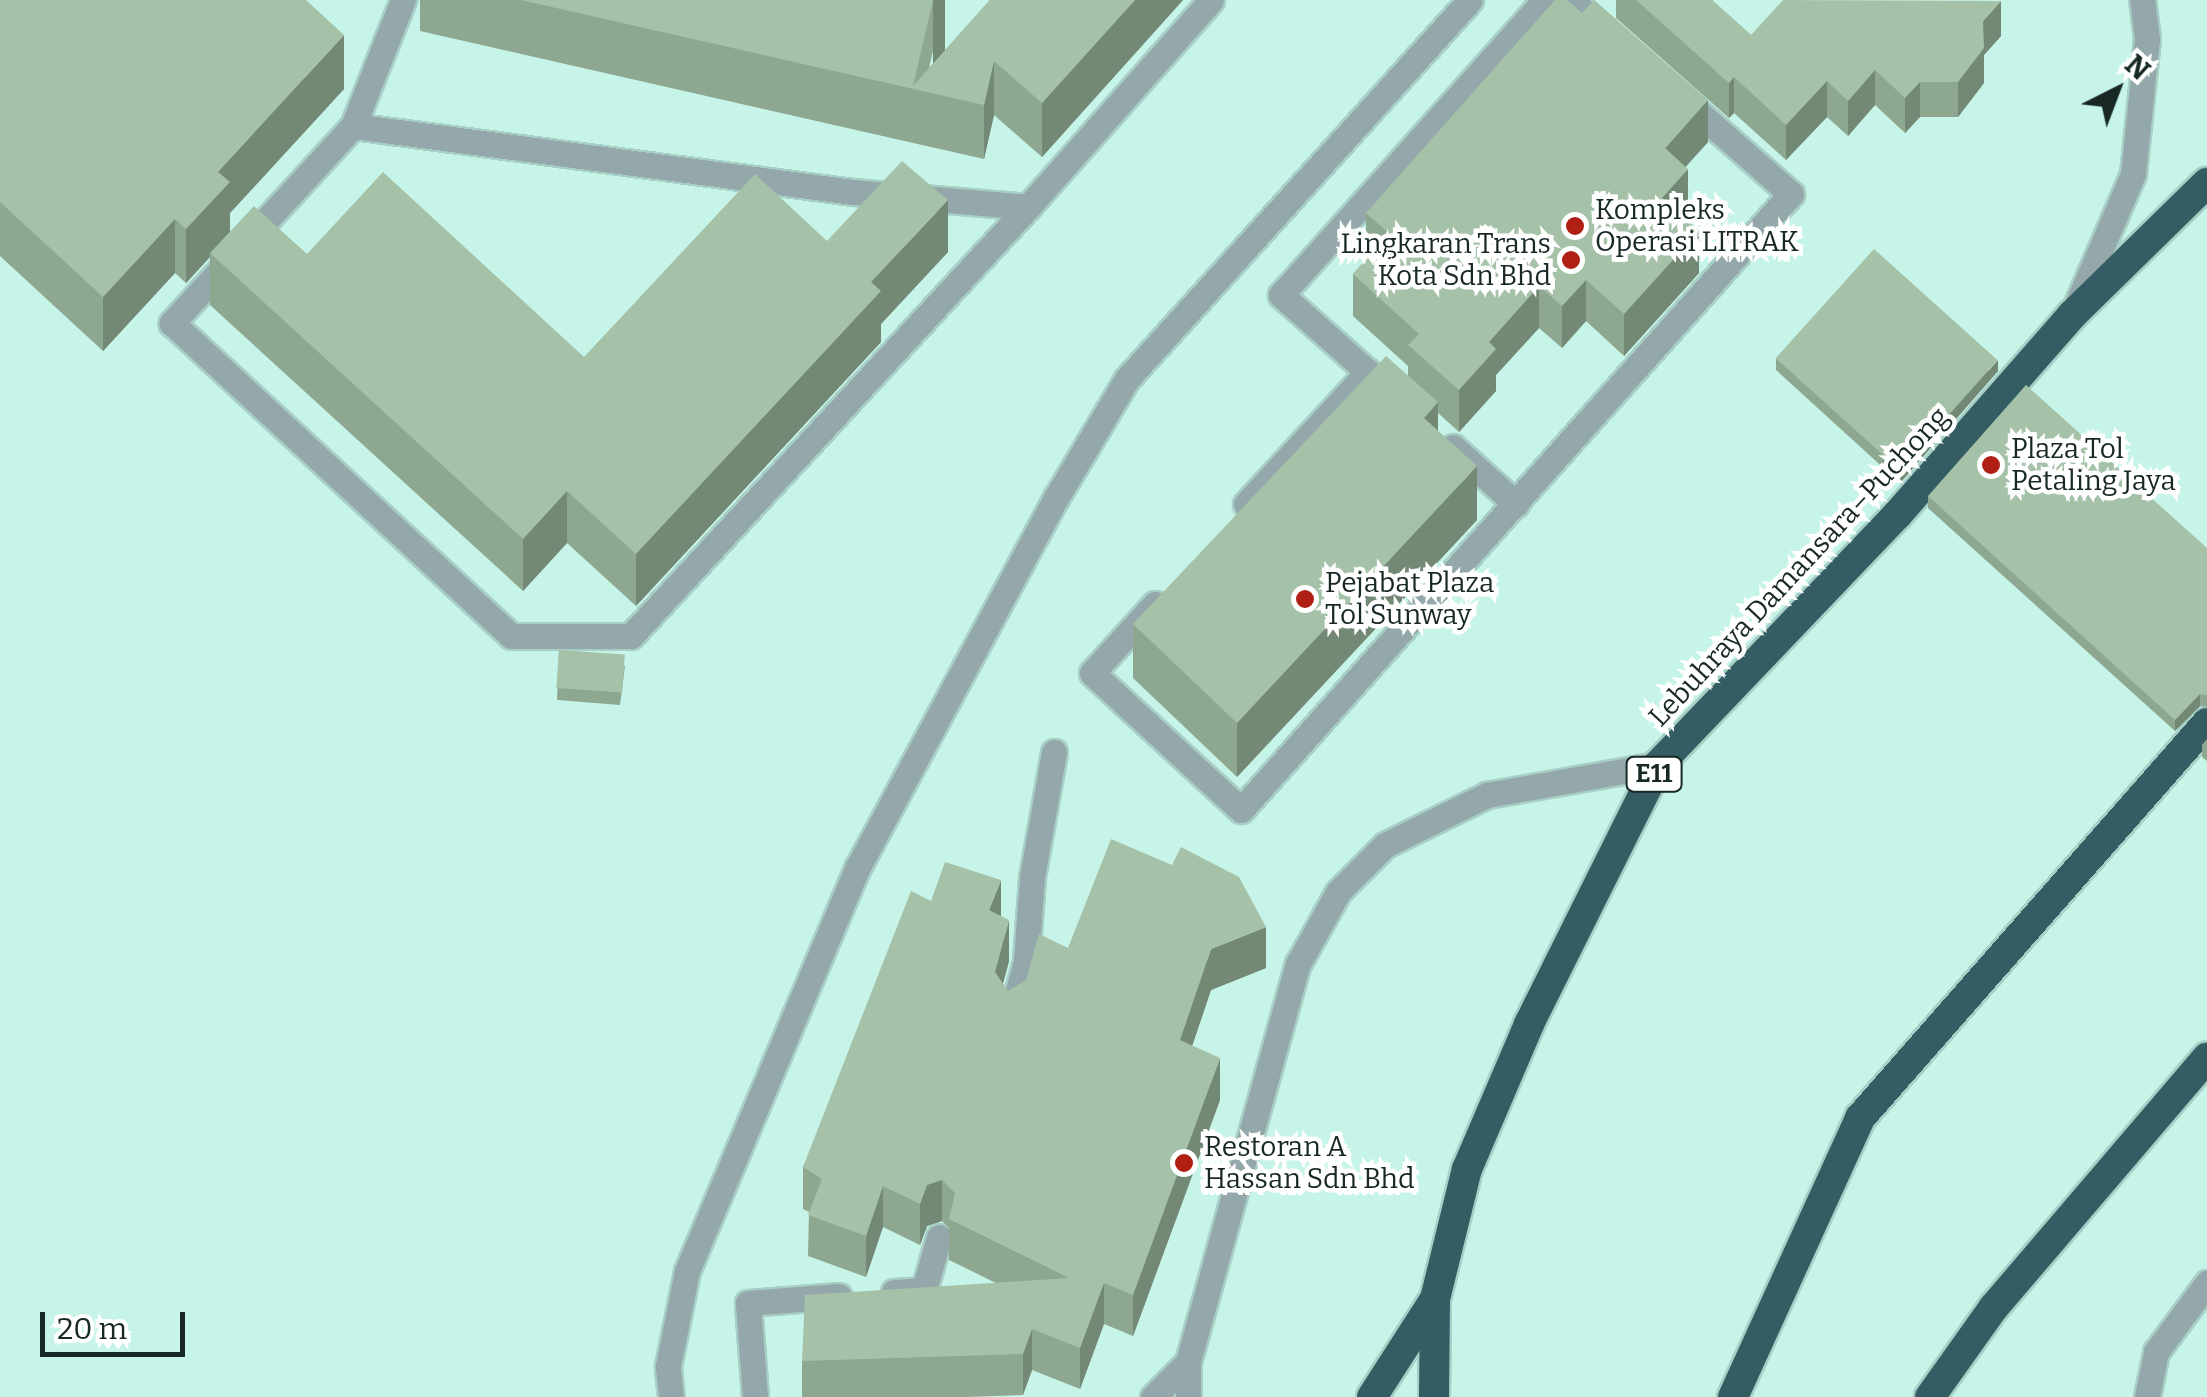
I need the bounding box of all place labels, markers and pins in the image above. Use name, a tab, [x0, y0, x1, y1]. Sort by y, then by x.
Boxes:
place label: Kompleks Operasi LITRAK	[1595, 193, 1799, 259]
marker: Kompleks Operasi LITRAK	[1564, 215, 1586, 237]
place label: Lingkaran Trans Kota Sdn Bhd	[1340, 227, 1551, 293]
marker: Lingkaran Trans Kota Sdn Bhd	[1560, 249, 1582, 271]
place label: Plaza Tol Petaling Jaya	[2011, 432, 2176, 498]
marker: Plaza Tol Petaling Jaya	[1980, 454, 2002, 476]
place label: Pejabat Plaza Tol Sunway	[1325, 566, 1494, 632]
marker: Pejabat Plaza Tol Sunway	[1294, 588, 1316, 610]
place label: Restoran A Hassan Sdn Bhd	[1204, 1130, 1415, 1196]
marker: Restoran A Hassan Sdn Bhd	[1173, 1152, 1195, 1174]

